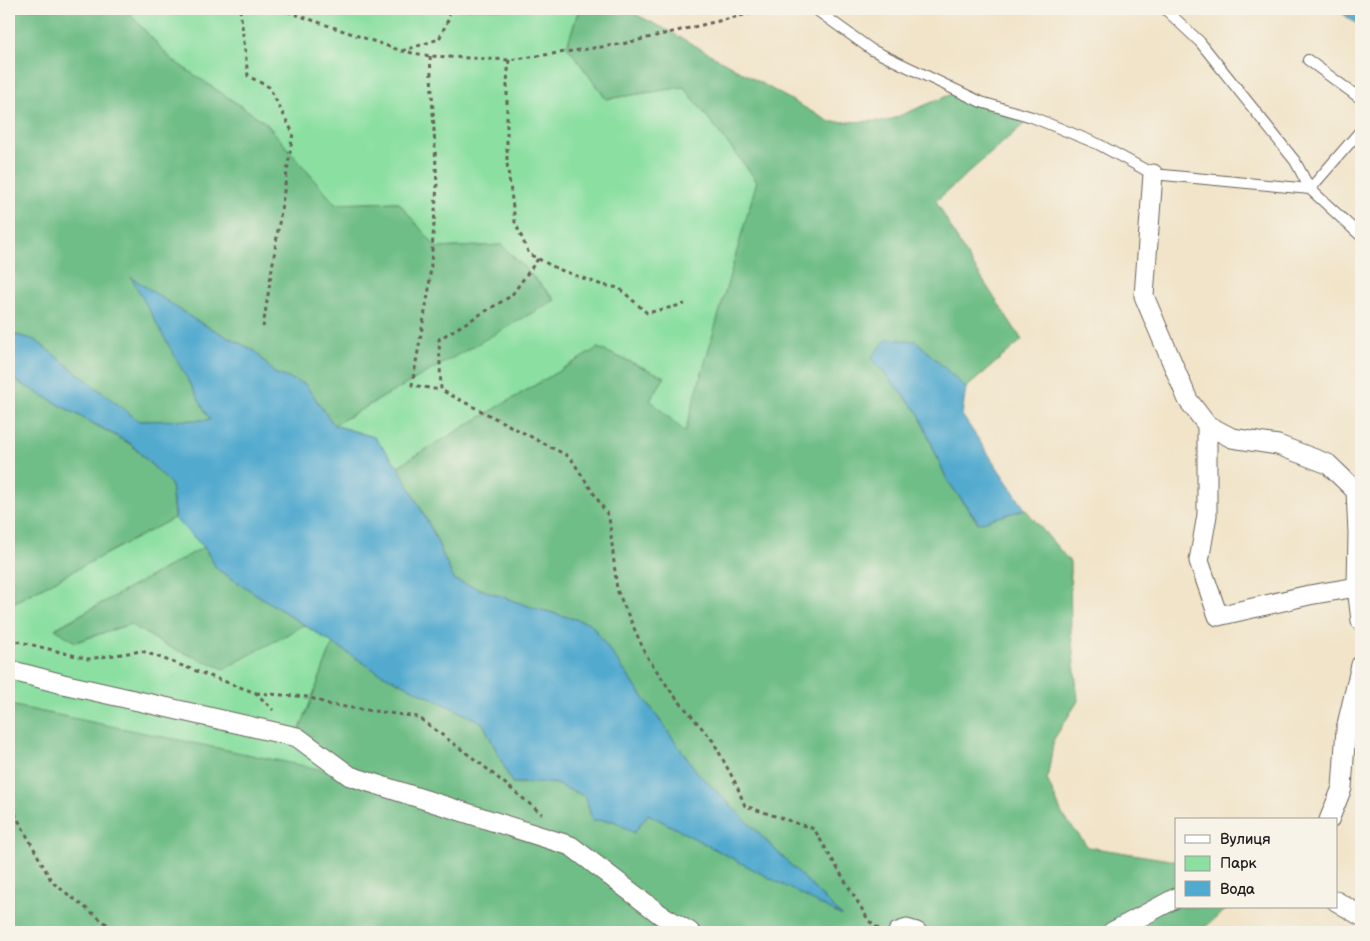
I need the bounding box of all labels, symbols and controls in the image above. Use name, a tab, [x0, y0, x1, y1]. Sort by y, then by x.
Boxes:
legend	[1175, 818, 1338, 908]
text: Вулиця	[1220, 830, 1271, 849]
text: Парк	[1220, 854, 1257, 873]
text: Вода	[1220, 880, 1255, 899]

